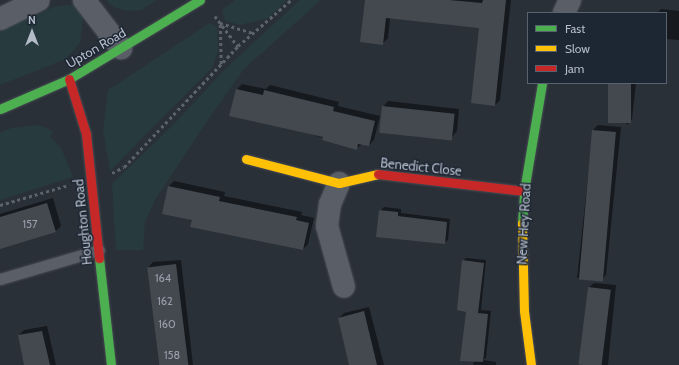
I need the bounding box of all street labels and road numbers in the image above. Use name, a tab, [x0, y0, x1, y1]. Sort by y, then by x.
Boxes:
street label: Upton Road	[63, 25, 129, 71]
street label: Benedict Close	[380, 155, 462, 179]
street label: Houghton Road	[71, 178, 95, 266]
street label: New Hey Road	[514, 183, 534, 265]

